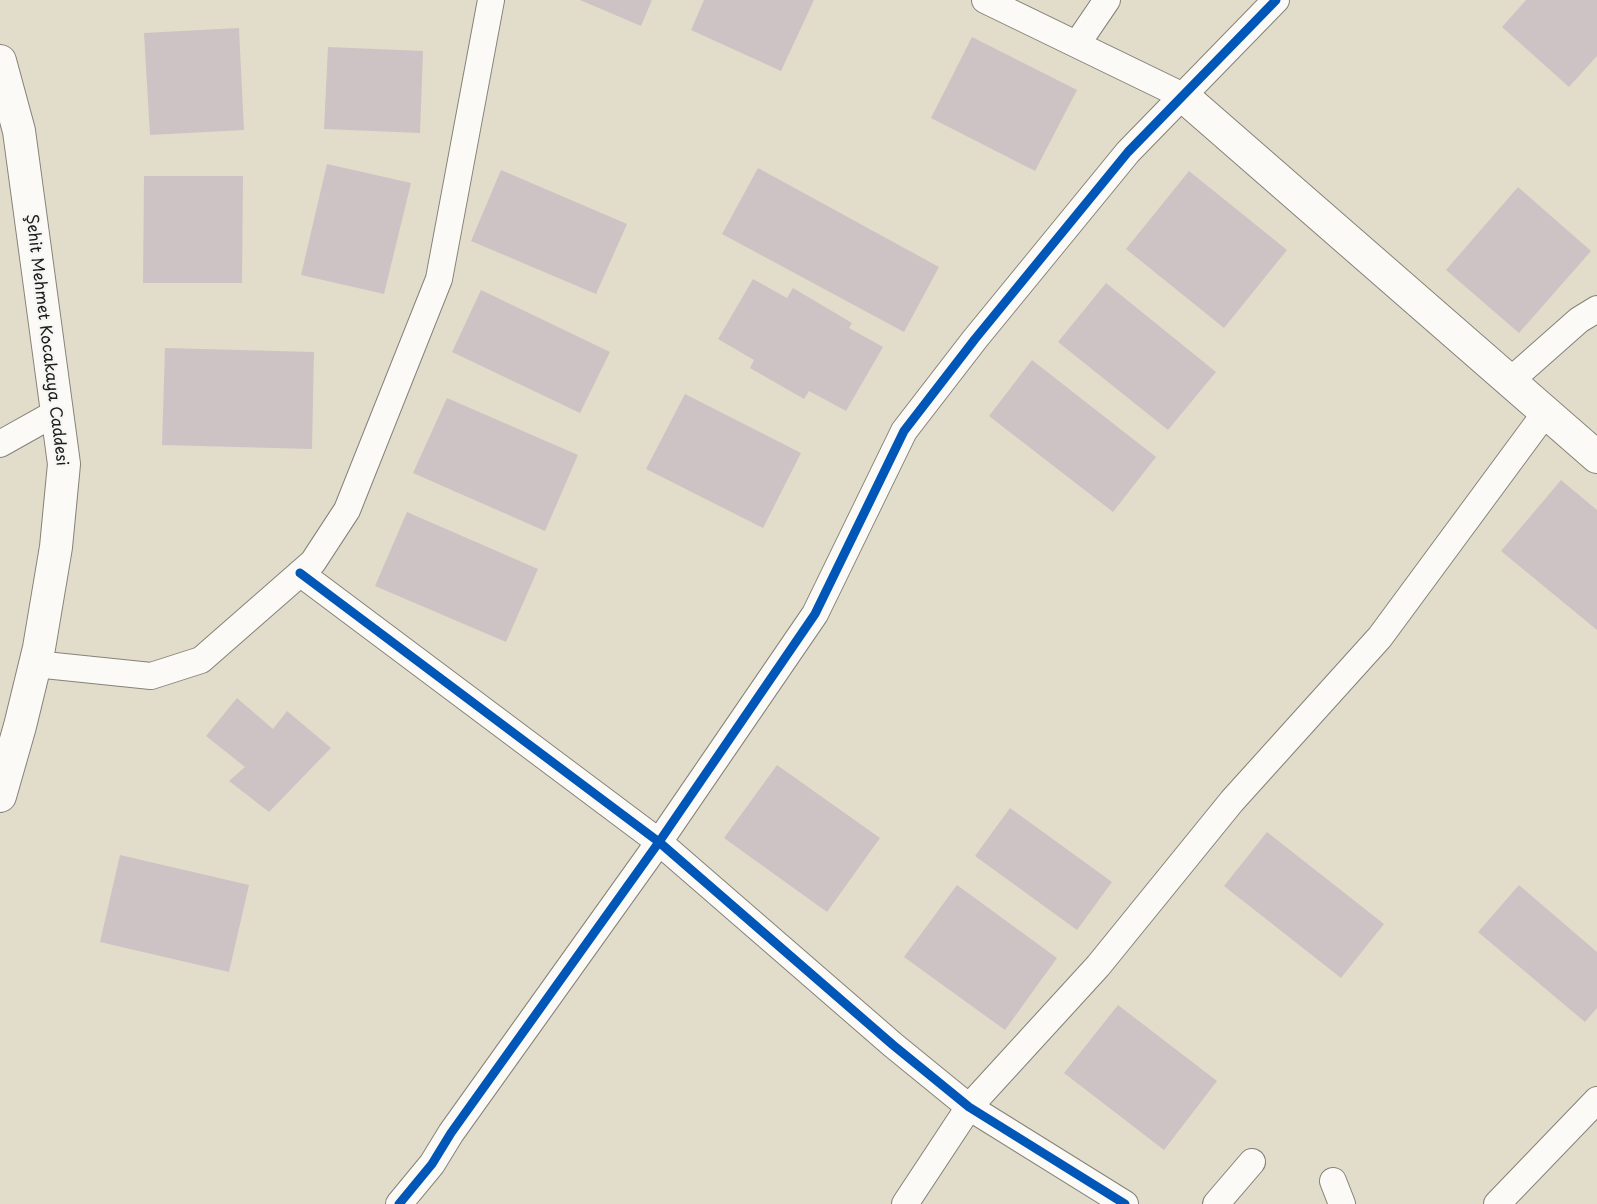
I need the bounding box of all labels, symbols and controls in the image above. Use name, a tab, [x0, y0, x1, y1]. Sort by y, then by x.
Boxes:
street label: Şehit Mehmet Kocakaya Caddesi	[21, 213, 71, 467]

